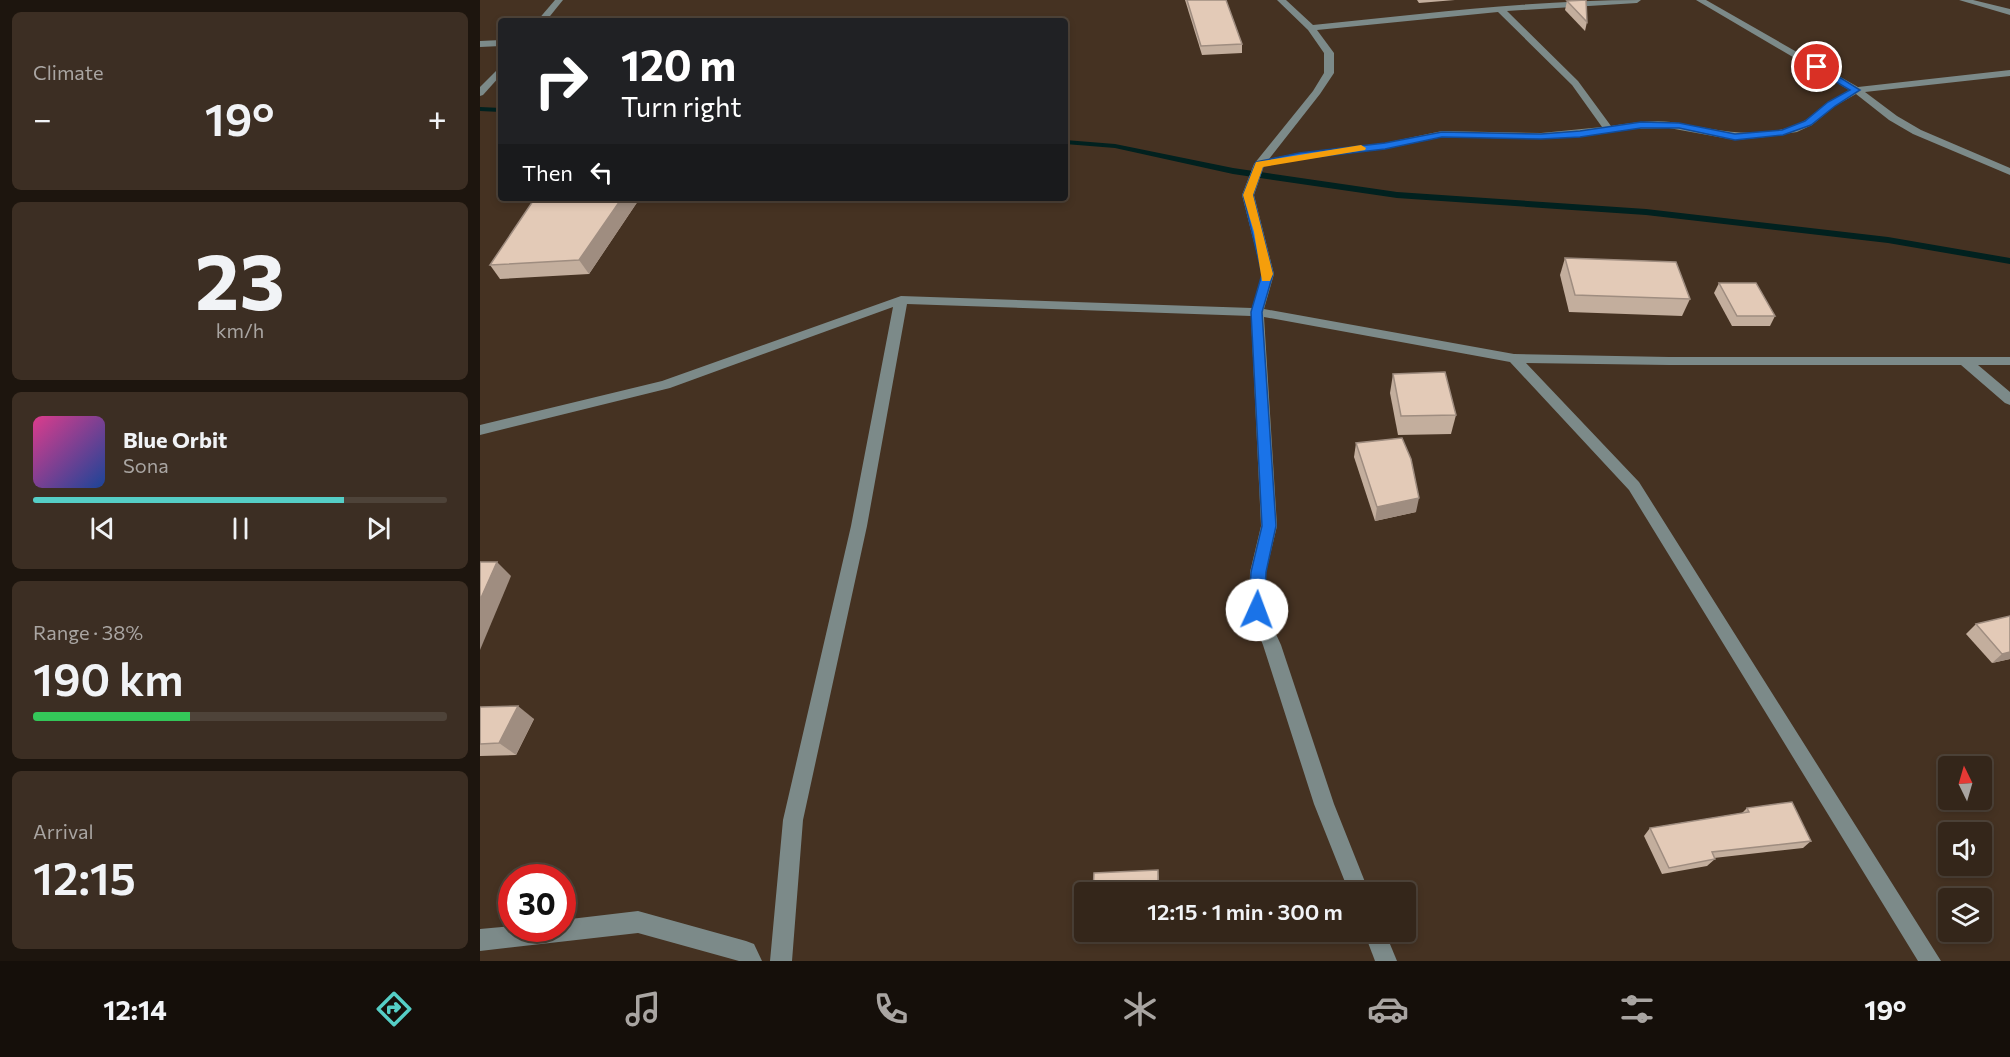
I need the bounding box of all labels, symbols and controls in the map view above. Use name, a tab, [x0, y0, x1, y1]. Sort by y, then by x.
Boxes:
text: 120 m	[621, 38, 736, 90]
pin	[1791, 41, 1842, 92]
icon: right	[522, 42, 600, 120]
icon: arrive	[1800, 50, 1833, 83]
text: Climate	[33, 60, 103, 84]
text: 19°	[205, 90, 274, 145]
text: Turn right	[621, 90, 741, 123]
text: −	[33, 97, 52, 138]
text: +	[428, 97, 447, 138]
icon: left	[585, 156, 618, 189]
text: Then	[522, 159, 573, 186]
text: 23	[195, 231, 285, 326]
text: km/h	[216, 318, 264, 342]
text: Blue Orbit	[123, 426, 227, 453]
text: Sona	[123, 453, 169, 477]
icon: previous	[86, 512, 119, 545]
icon: pause	[224, 512, 257, 545]
icon: next	[362, 512, 395, 545]
position arrow	[1225, 578, 1289, 642]
text: Range · 38%	[33, 620, 143, 644]
text: 190 km	[33, 650, 184, 705]
north arrow	[1938, 756, 1992, 810]
map controls	[1938, 756, 1992, 942]
text: Arrival	[33, 819, 94, 843]
button: sound	[1938, 822, 1992, 876]
text: 12:15	[33, 849, 136, 904]
speed limit sign: 30	[498, 864, 576, 942]
button: layers	[1938, 888, 1992, 942]
text: 12:15 · 1 min · 300 m	[1147, 898, 1343, 925]
icon: directions	[373, 988, 415, 1030]
icon: music	[622, 988, 664, 1030]
icon: phone	[870, 988, 912, 1030]
icon: climate	[1119, 988, 1161, 1030]
icon: car	[1367, 988, 1409, 1030]
icon: filters	[1616, 988, 1658, 1030]
text: 12:14	[103, 993, 167, 1026]
text: 19°	[1864, 993, 1907, 1026]

